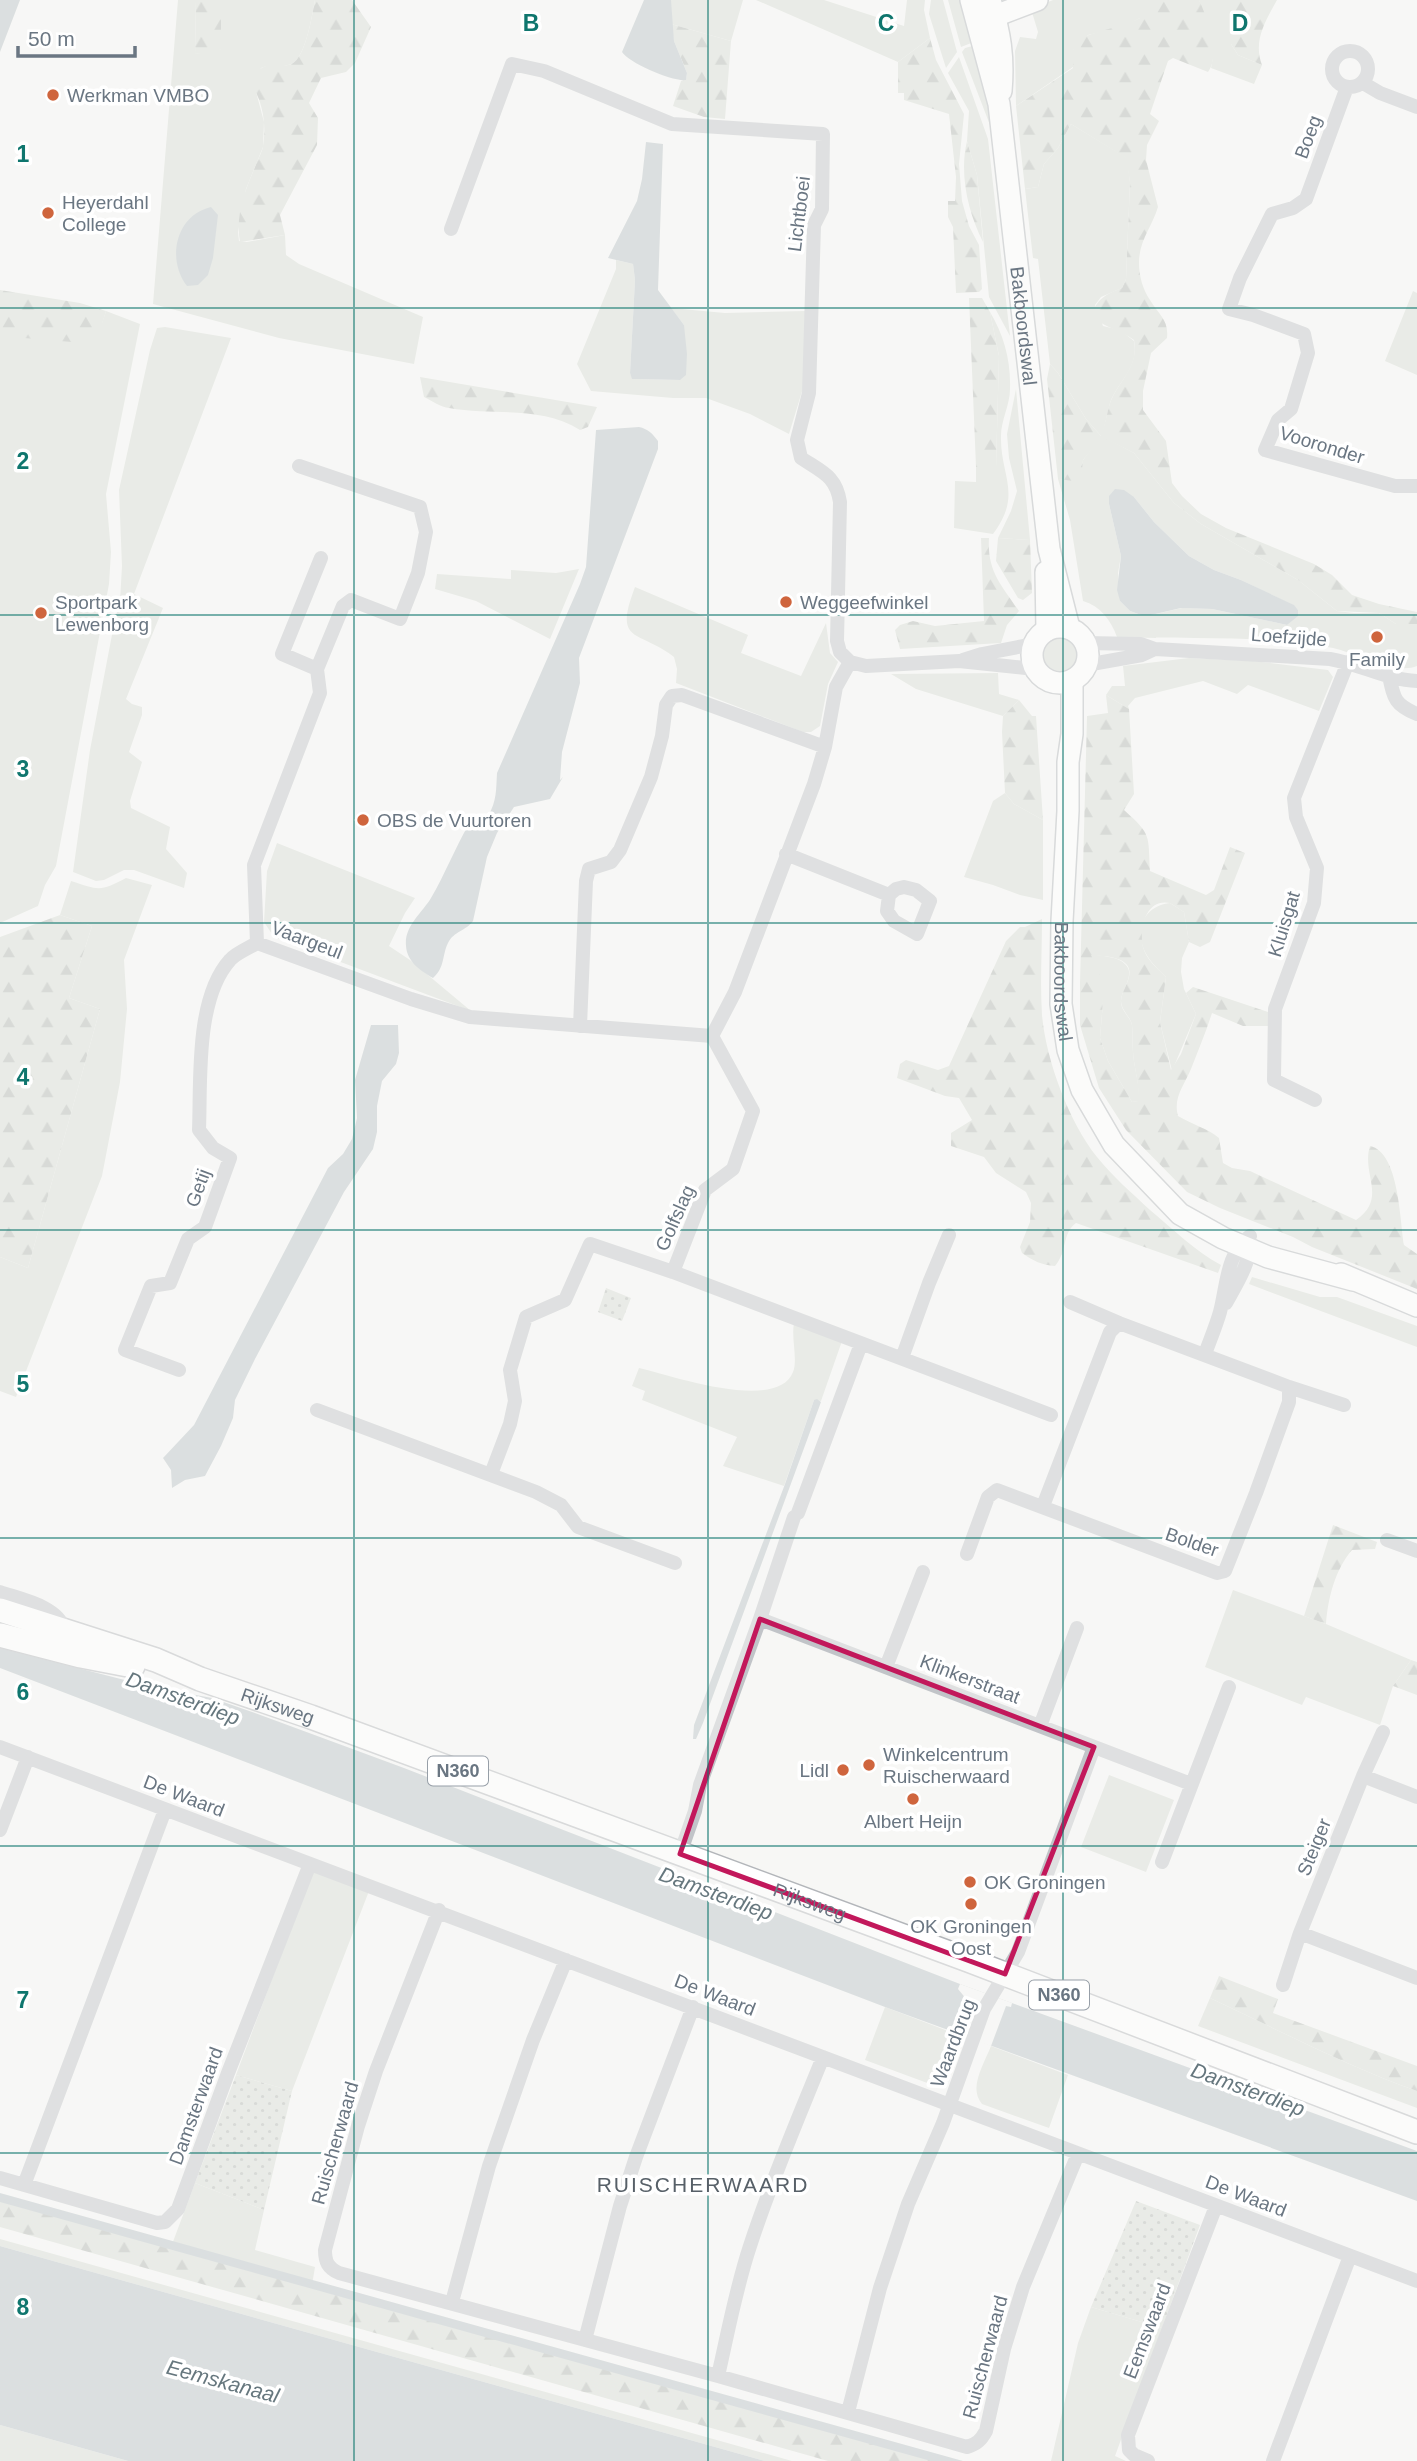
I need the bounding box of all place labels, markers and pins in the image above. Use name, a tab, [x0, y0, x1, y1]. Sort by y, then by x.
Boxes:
place label: Werkman VMBO	[67, 85, 209, 106]
marker: Werkman VMBO	[45, 87, 61, 103]
place label: Heyerdahl College	[62, 192, 149, 235]
marker: Heyerdahl College	[40, 205, 56, 221]
place label: Sportpark Lewenborg	[55, 592, 149, 635]
place label: Weggeefwinkel	[800, 592, 929, 613]
marker: Weggeefwinkel	[778, 594, 794, 610]
marker: Sportpark Lewenborg	[33, 605, 49, 621]
marker: Family	[1369, 629, 1385, 645]
place label: Family	[1349, 649, 1405, 670]
place label: OBS de Vuurtoren	[377, 810, 532, 831]
marker: OBS de Vuurtoren	[355, 812, 371, 828]
place label: Winkelcentrum Ruischerwaard	[883, 1744, 1010, 1787]
marker: Winkelcentrum Ruischerwaard	[861, 1757, 877, 1773]
place label: Lidl	[799, 1760, 829, 1781]
marker: Lidl	[835, 1762, 851, 1778]
marker: Albert Heijn	[905, 1791, 921, 1807]
place label: Albert Heijn	[864, 1811, 962, 1832]
place label: OK Groningen	[984, 1872, 1105, 1893]
marker: OK Groningen	[962, 1874, 978, 1890]
marker: OK Groningen Oost	[963, 1896, 979, 1912]
place label: OK Groningen Oost	[910, 1916, 1032, 1959]

